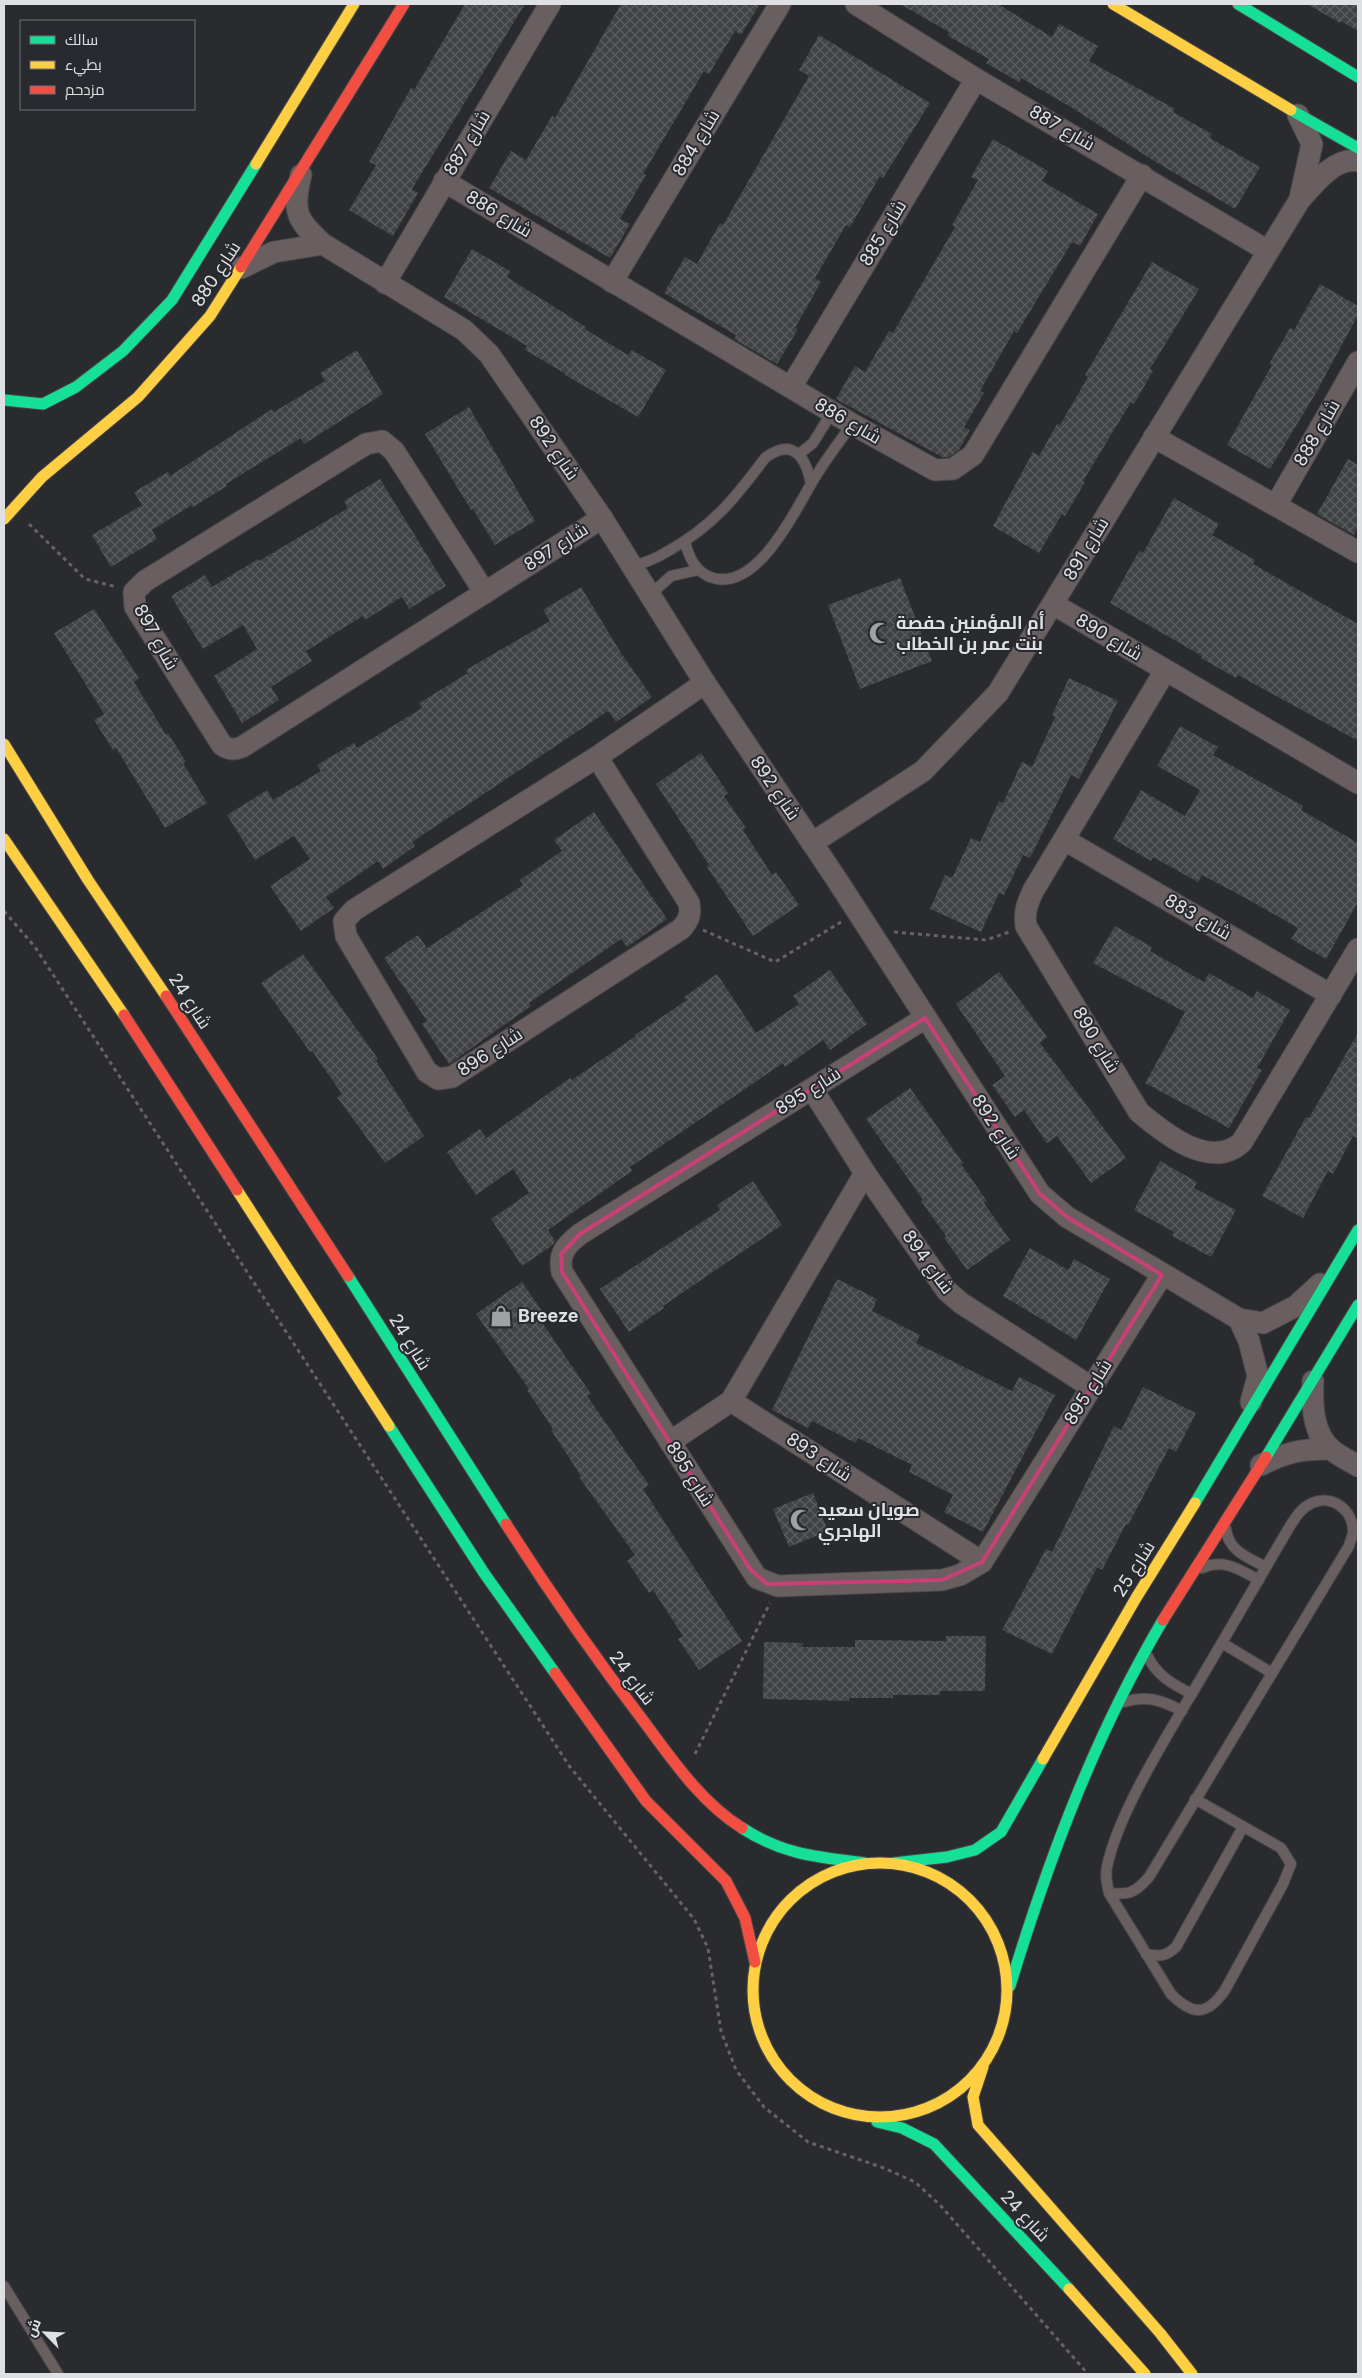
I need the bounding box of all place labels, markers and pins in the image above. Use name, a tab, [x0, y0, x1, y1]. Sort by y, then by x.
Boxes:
place label: أم المؤمنين حفصة بنت عمر بن الخطاب	[896, 610, 1044, 655]
mosque icon: أم المؤمنين حفصة بنت عمر بن الخطاب	[867, 620, 893, 646]
shop icon: Breeze	[488, 1303, 514, 1329]
place label: Breeze	[518, 1305, 579, 1326]
place label: صويان سعيد الهاجري	[818, 1499, 920, 1545]
mosque icon: صويان سعيد الهاجري	[788, 1507, 814, 1533]

